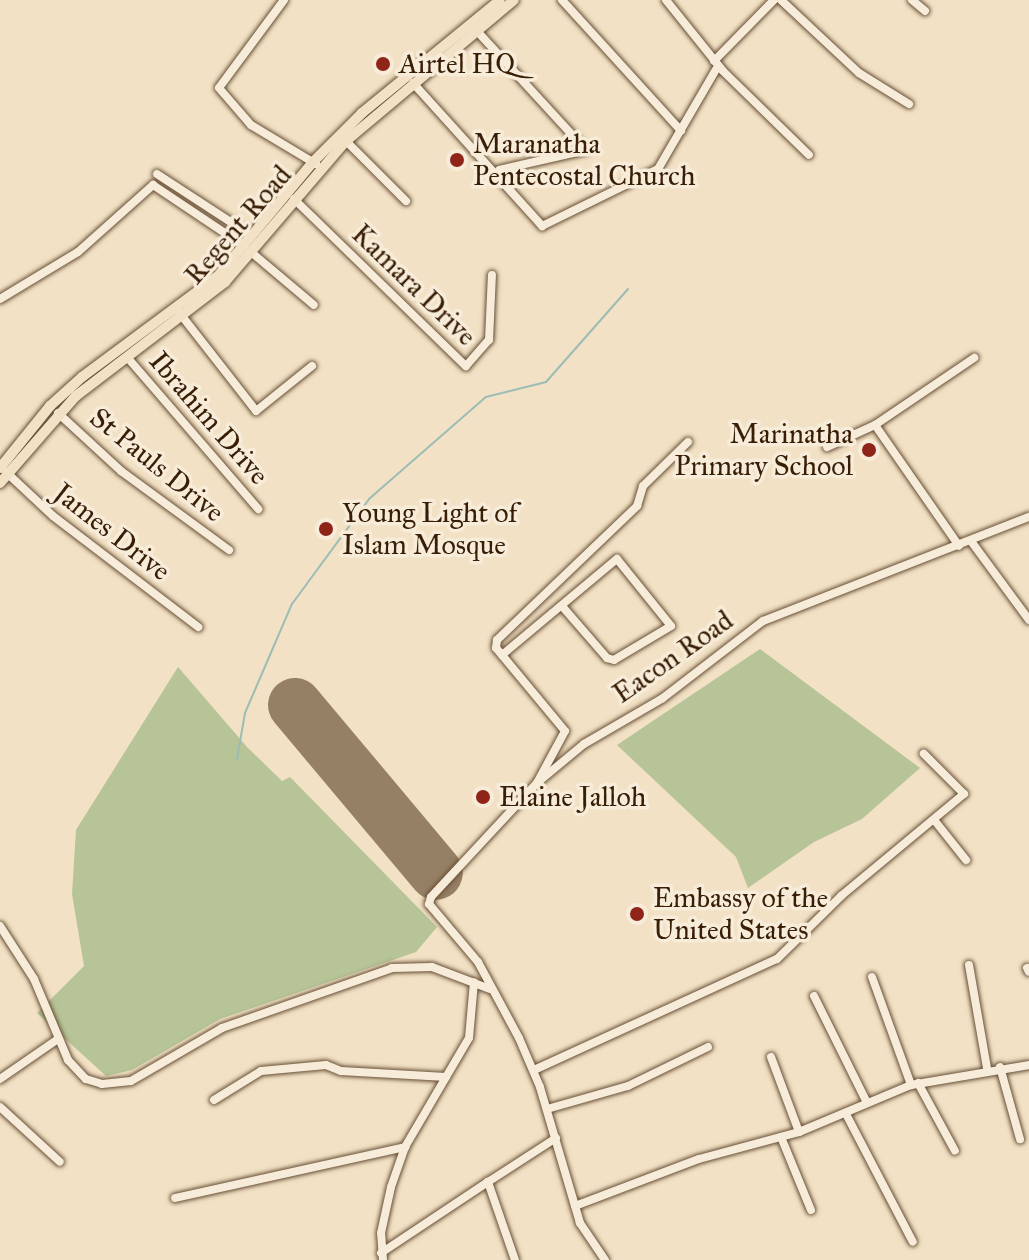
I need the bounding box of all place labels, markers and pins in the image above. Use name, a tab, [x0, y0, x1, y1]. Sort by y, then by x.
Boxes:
place label: Airtel HQ	[399, 47, 515, 81]
marker: Airtel HQ	[374, 55, 392, 73]
place label: Maranatha Pentecostal Church	[473, 127, 695, 193]
marker: Maranatha Pentecostal Church	[448, 151, 466, 169]
place label: Marinatha Primary School	[674, 417, 853, 483]
marker: Marinatha Primary School	[860, 441, 878, 459]
place label: Young Light of Islam Mosque	[342, 496, 518, 562]
marker: Young Light of Islam Mosque	[317, 520, 335, 538]
place label: Elaine Jalloh	[499, 780, 646, 814]
marker: Elaine Jalloh	[474, 788, 492, 806]
place label: Embassy of the United States	[653, 881, 828, 947]
marker: Embassy of the United States	[628, 905, 646, 923]

